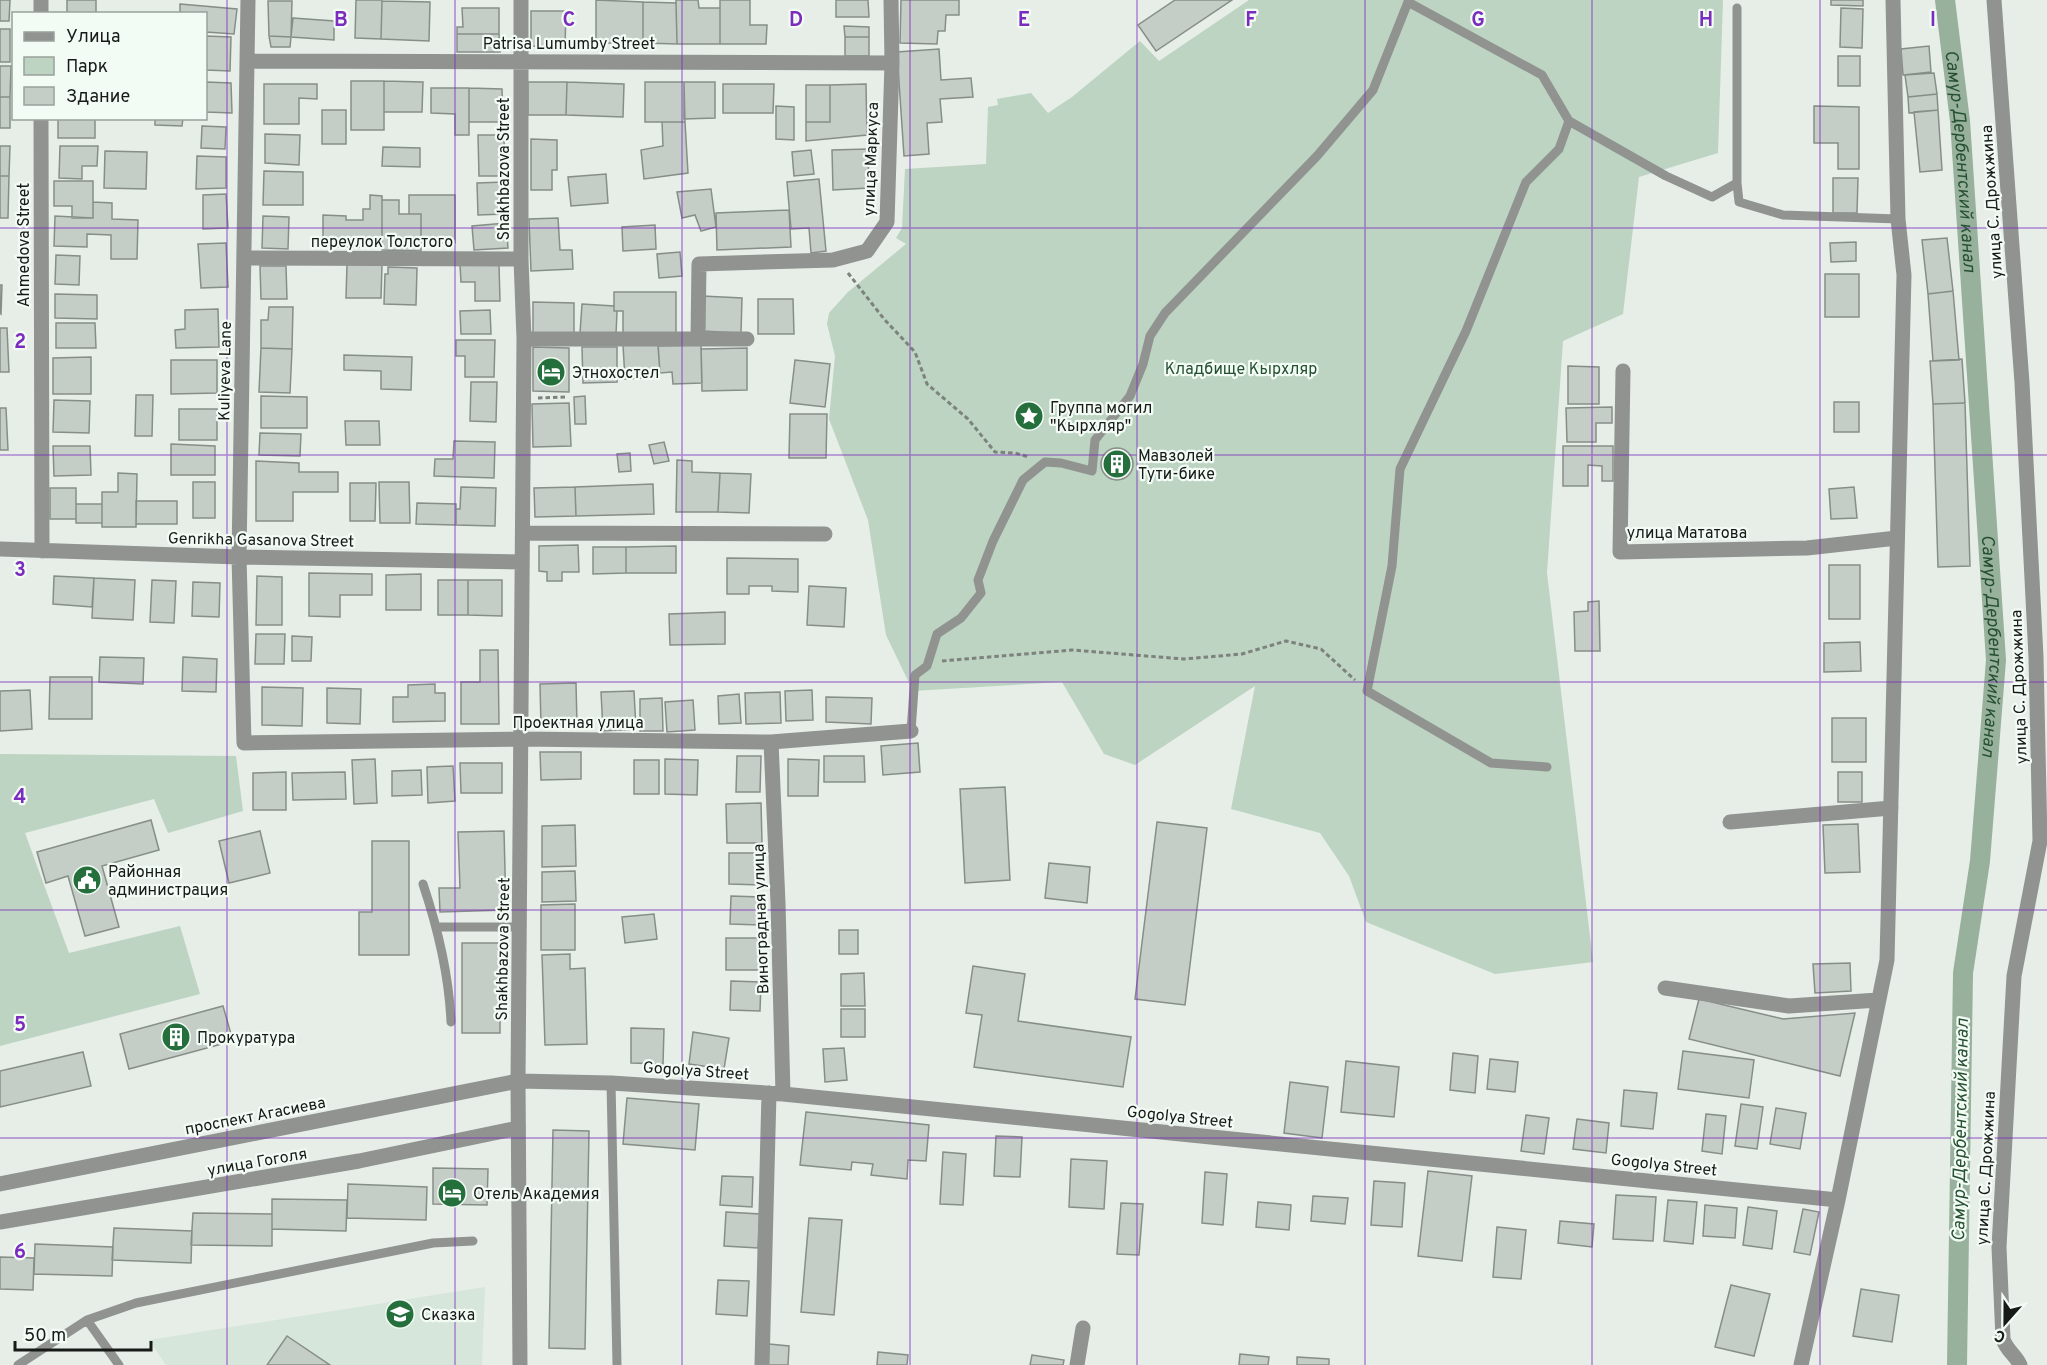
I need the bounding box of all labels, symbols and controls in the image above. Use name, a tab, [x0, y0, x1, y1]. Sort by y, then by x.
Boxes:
text: B	[334, 8, 348, 34]
text: C	[563, 8, 575, 34]
text: D	[789, 8, 803, 34]
text: E	[1018, 8, 1030, 34]
text: F	[1245, 8, 1257, 34]
text: G	[1471, 8, 1485, 34]
text: H	[1699, 8, 1713, 34]
text: I	[1930, 8, 1936, 34]
legend	[12, 12, 207, 120]
text: Улица	[66, 26, 120, 49]
street label: Patrisa Lumumby Street	[483, 35, 655, 55]
water label: Самур-Дербентский канал	[1938, 49, 1980, 274]
text: Парк	[66, 56, 108, 79]
text: Здание	[66, 86, 130, 109]
street label: Shakhbazova Street	[495, 97, 515, 241]
street label: улица Маркуса	[860, 102, 884, 216]
street label: улица С. Дрожжина	[1978, 124, 2008, 280]
street label: Ahmedova Street	[15, 183, 35, 307]
street label: переулок Толстого	[311, 233, 453, 253]
street label: Kuliyeva Lane	[215, 321, 237, 421]
text: 2	[14, 330, 26, 356]
hotel icon: Этнохостел	[535, 356, 567, 388]
park label: Кладбище Кырхляр	[1165, 360, 1317, 380]
place label: Этнохостел	[572, 364, 659, 384]
place label: Группа могил "Кырхляр"	[1050, 399, 1152, 437]
place icon: Группа могил "Кырхляр"	[1013, 400, 1045, 432]
place label: Мавзолей Тути-бике	[1138, 447, 1215, 485]
building icon: Мавзолей Тути-бике	[1101, 448, 1133, 480]
street label: улица Мататова	[1627, 524, 1747, 544]
street label: Genrikha Gasanova Street	[168, 529, 354, 553]
water label: Самур-Дербентский канал	[1975, 534, 2006, 758]
text: 3	[14, 558, 26, 584]
street label: улица С. Дрожжина	[2007, 609, 2033, 764]
street label: Проектная улица	[512, 714, 644, 734]
text: 4	[14, 785, 26, 811]
street label: Виноградная улица	[749, 843, 775, 995]
place label: Районная администрация	[108, 863, 228, 901]
public building icon: Районная администрация	[71, 864, 103, 896]
street label: Shakhbazova Street	[493, 877, 515, 1021]
text: 5	[14, 1013, 26, 1039]
water label: Самур-Дербентский канал	[1948, 1018, 1975, 1242]
building icon: Прокуратура	[160, 1021, 192, 1053]
place label: Прокуратура	[197, 1029, 295, 1049]
street label: Gogolya Street	[642, 1058, 750, 1086]
street label: улица С. Дрожжина	[1973, 1091, 2001, 1246]
street label: проспект Агасиева	[183, 1094, 327, 1140]
street label: Gogolya Street	[1126, 1102, 1234, 1134]
street label: улица Гоголя	[206, 1144, 309, 1182]
street label: Gogolya Street	[1610, 1150, 1718, 1182]
hotel icon: Отель Академия	[436, 1177, 468, 1209]
place label: Отель Академия	[473, 1185, 599, 1205]
text: 6	[14, 1240, 26, 1266]
north arrow	[1975, 1293, 2035, 1353]
school or university icon: Сказка	[384, 1298, 416, 1330]
place label: Сказка	[421, 1306, 475, 1326]
scale bar	[15, 1314, 152, 1352]
text: С	[1992, 1324, 2009, 1346]
text: 50 m	[24, 1325, 66, 1348]

